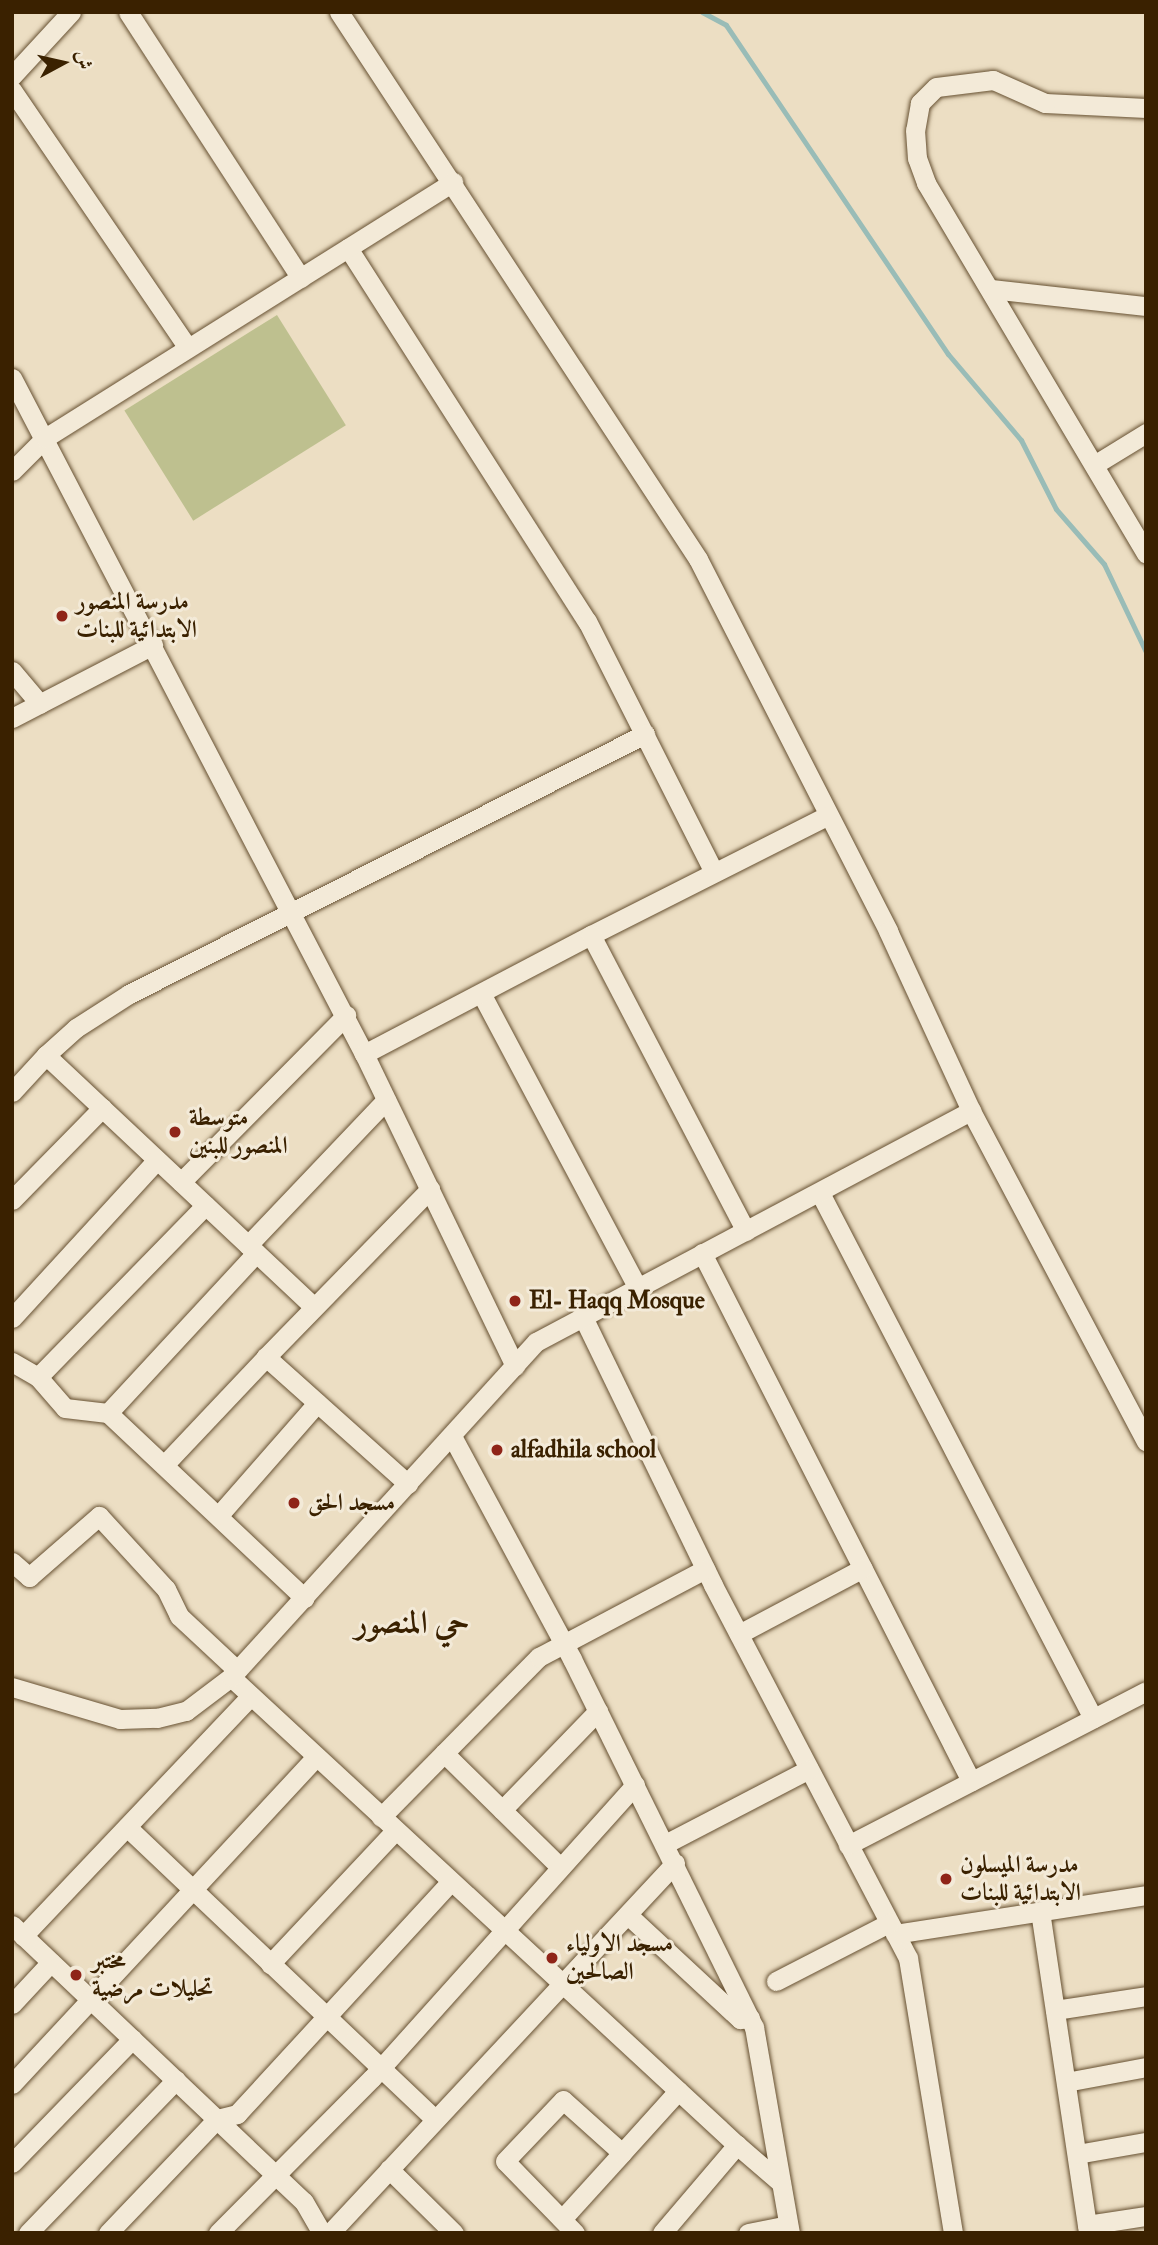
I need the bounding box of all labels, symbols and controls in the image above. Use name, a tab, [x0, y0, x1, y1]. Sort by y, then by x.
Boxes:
north arrow	[28, 28, 98, 98]
text: ش	[71, 49, 97, 71]
place label: مدرسة المنصور الابتدائية للبنات	[76, 588, 197, 644]
marker: مدرسة المنصور الابتدائية للبنات	[54, 608, 70, 624]
place label: متوسطة المنصور للبنين	[189, 1104, 288, 1160]
marker: متوسطة المنصور للبنين	[167, 1124, 183, 1140]
place label: El- Haqq Mosque	[529, 1287, 705, 1315]
marker: El- Haqq Mosque	[507, 1293, 523, 1309]
place label: alfadhila school	[511, 1436, 656, 1464]
marker: alfadhila school	[489, 1442, 505, 1458]
place label: مسجد الحق	[308, 1489, 395, 1517]
marker: مسجد الحق	[286, 1495, 302, 1511]
district label: حي المنصور	[355, 1604, 469, 1642]
place label: مدرسة الميسلون الابتدائية للبنات	[960, 1851, 1081, 1907]
marker: مدرسة الميسلون الابتدائية للبنات	[938, 1871, 954, 1887]
place label: مسجد الاولياء الصالحين	[566, 1930, 673, 1986]
place label: مختبر تحليلات مرضية	[92, 1947, 213, 2003]
marker: مسجد الاولياء الصالحين	[544, 1950, 560, 1966]
marker: مختبر تحليلات مرضية	[66, 1965, 86, 1985]

